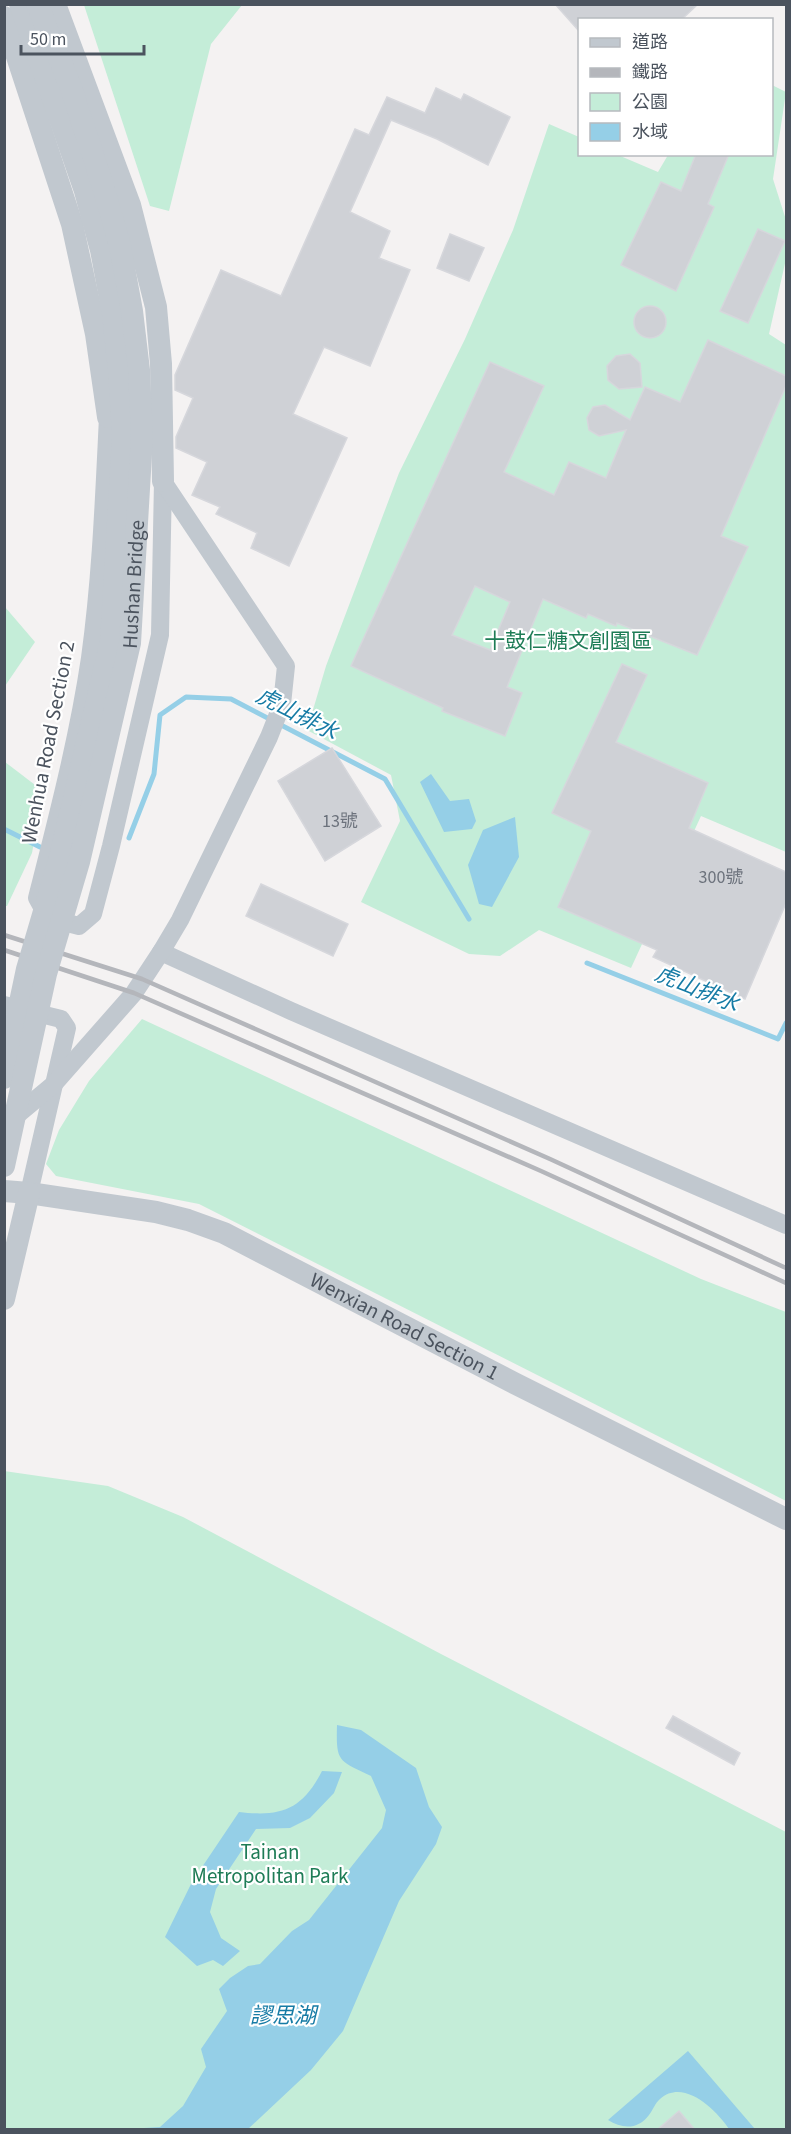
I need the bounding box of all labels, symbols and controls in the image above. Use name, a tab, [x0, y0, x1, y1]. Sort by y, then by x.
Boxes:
scale bar	[21, 18, 144, 56]
legend	[578, 18, 773, 156]
text: 50 m	[30, 27, 66, 52]
text: 道路	[632, 30, 668, 55]
text: 鐵路	[632, 60, 668, 85]
text: 公園	[632, 90, 668, 115]
text: 水域	[632, 120, 668, 145]
street label: Hushan Bridge	[115, 519, 152, 649]
park label: 十鼓仁糖文創園區	[484, 626, 652, 656]
street label: Wenhua Road Section 2	[14, 638, 82, 846]
water label: 虎山排水	[251, 680, 344, 749]
house number: 13號	[322, 809, 358, 834]
house number: 300號	[699, 865, 743, 890]
water label: 虎山排水	[650, 958, 745, 1021]
street label: Wenxian Road Section 1	[305, 1265, 504, 1388]
park label: Tainan Metropolitan Park	[192, 1837, 349, 1891]
water label: 謬思湖	[250, 2000, 319, 2032]

